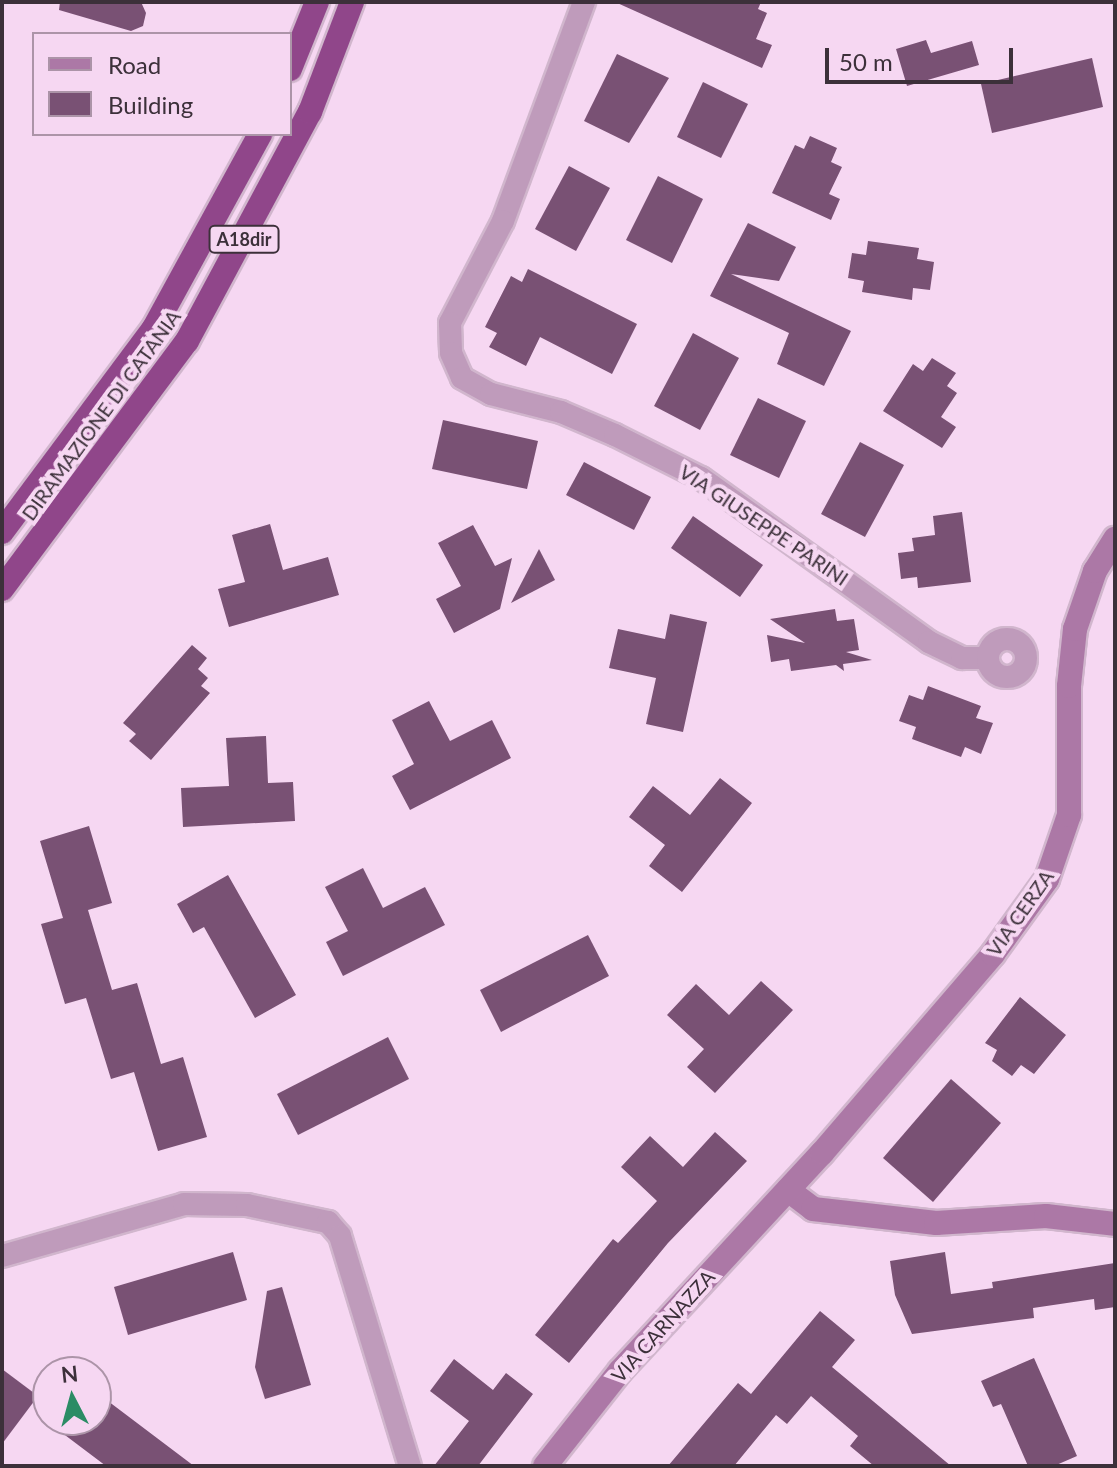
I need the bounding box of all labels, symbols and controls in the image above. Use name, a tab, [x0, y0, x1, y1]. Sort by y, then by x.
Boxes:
legend	[32, 32, 292, 136]
scale bar	[829, 32, 1017, 82]
text: 50 m	[839, 47, 893, 76]
text: Road	[108, 50, 161, 79]
text: Building	[108, 90, 193, 119]
road number: A18dir	[208, 225, 280, 253]
street label: DIRAMAZIONE DI CATANIA	[17, 305, 185, 525]
street label: VIA GIUSEPPE PARINI	[675, 459, 853, 591]
street label: VIA CERZA	[981, 865, 1059, 961]
street label: VIA CARNAZZA	[606, 1265, 720, 1387]
north arrow	[32, 1356, 112, 1436]
text: N	[60, 1359, 79, 1388]

